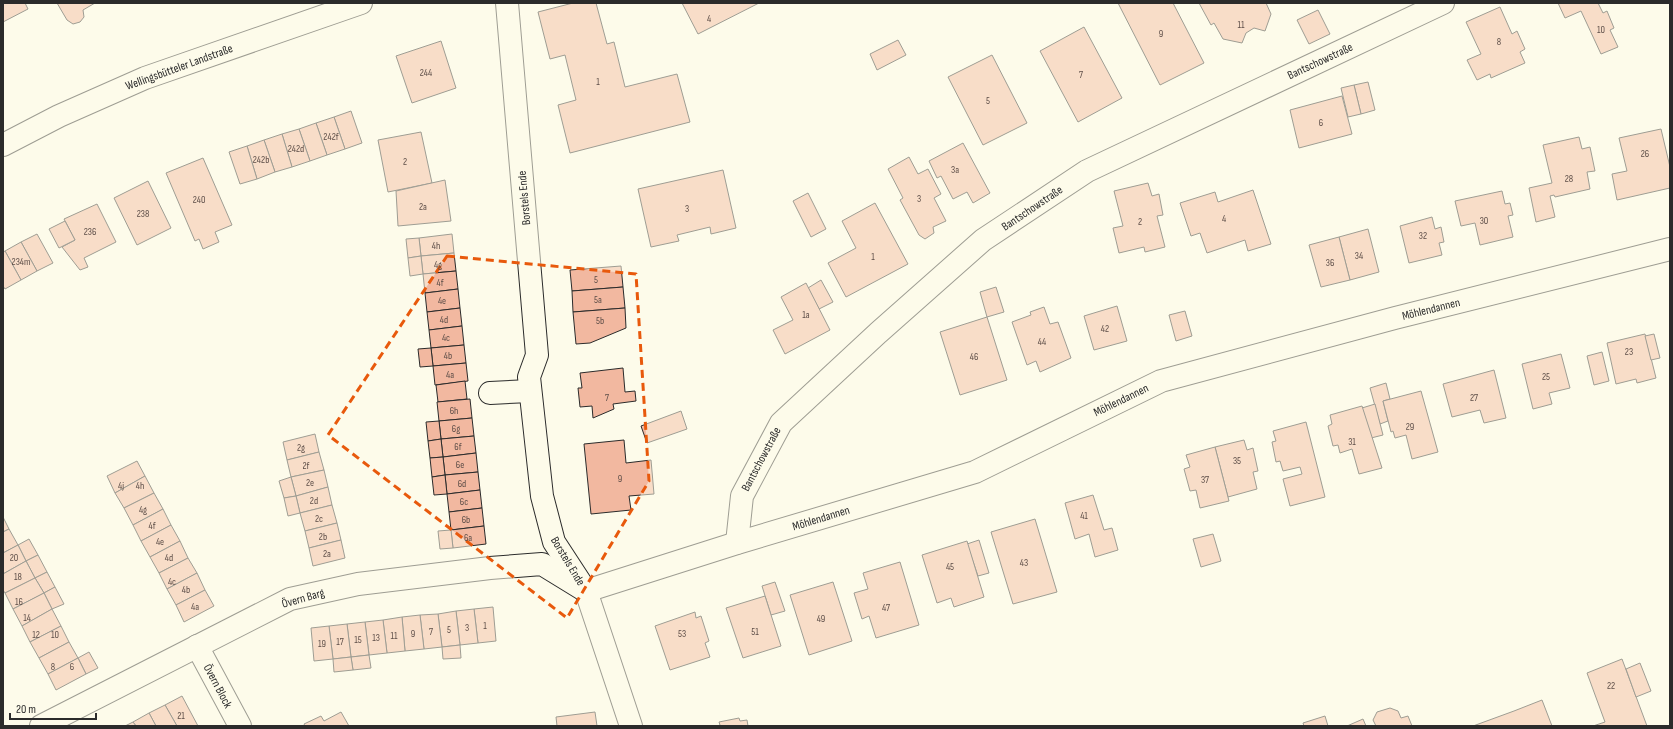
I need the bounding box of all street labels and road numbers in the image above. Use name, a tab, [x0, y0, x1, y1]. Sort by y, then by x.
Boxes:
street label: Bantschowstraße	[1285, 40, 1355, 83]
street label: Wellingsbütteler Landstraße	[124, 41, 235, 94]
street label: Borstels Ende	[515, 170, 534, 226]
street label: Bantschowstraße	[999, 182, 1066, 234]
street label: Möhlendannen	[1401, 295, 1462, 324]
street label: Möhlendannen	[1091, 381, 1151, 420]
street label: Bantschowstraße	[738, 424, 785, 494]
street label: Möhlendannen	[791, 503, 852, 534]
street label: Borstels Ende	[547, 534, 588, 589]
street label: Övern Barg	[280, 585, 326, 612]
street label: Övern Block	[200, 662, 236, 711]

